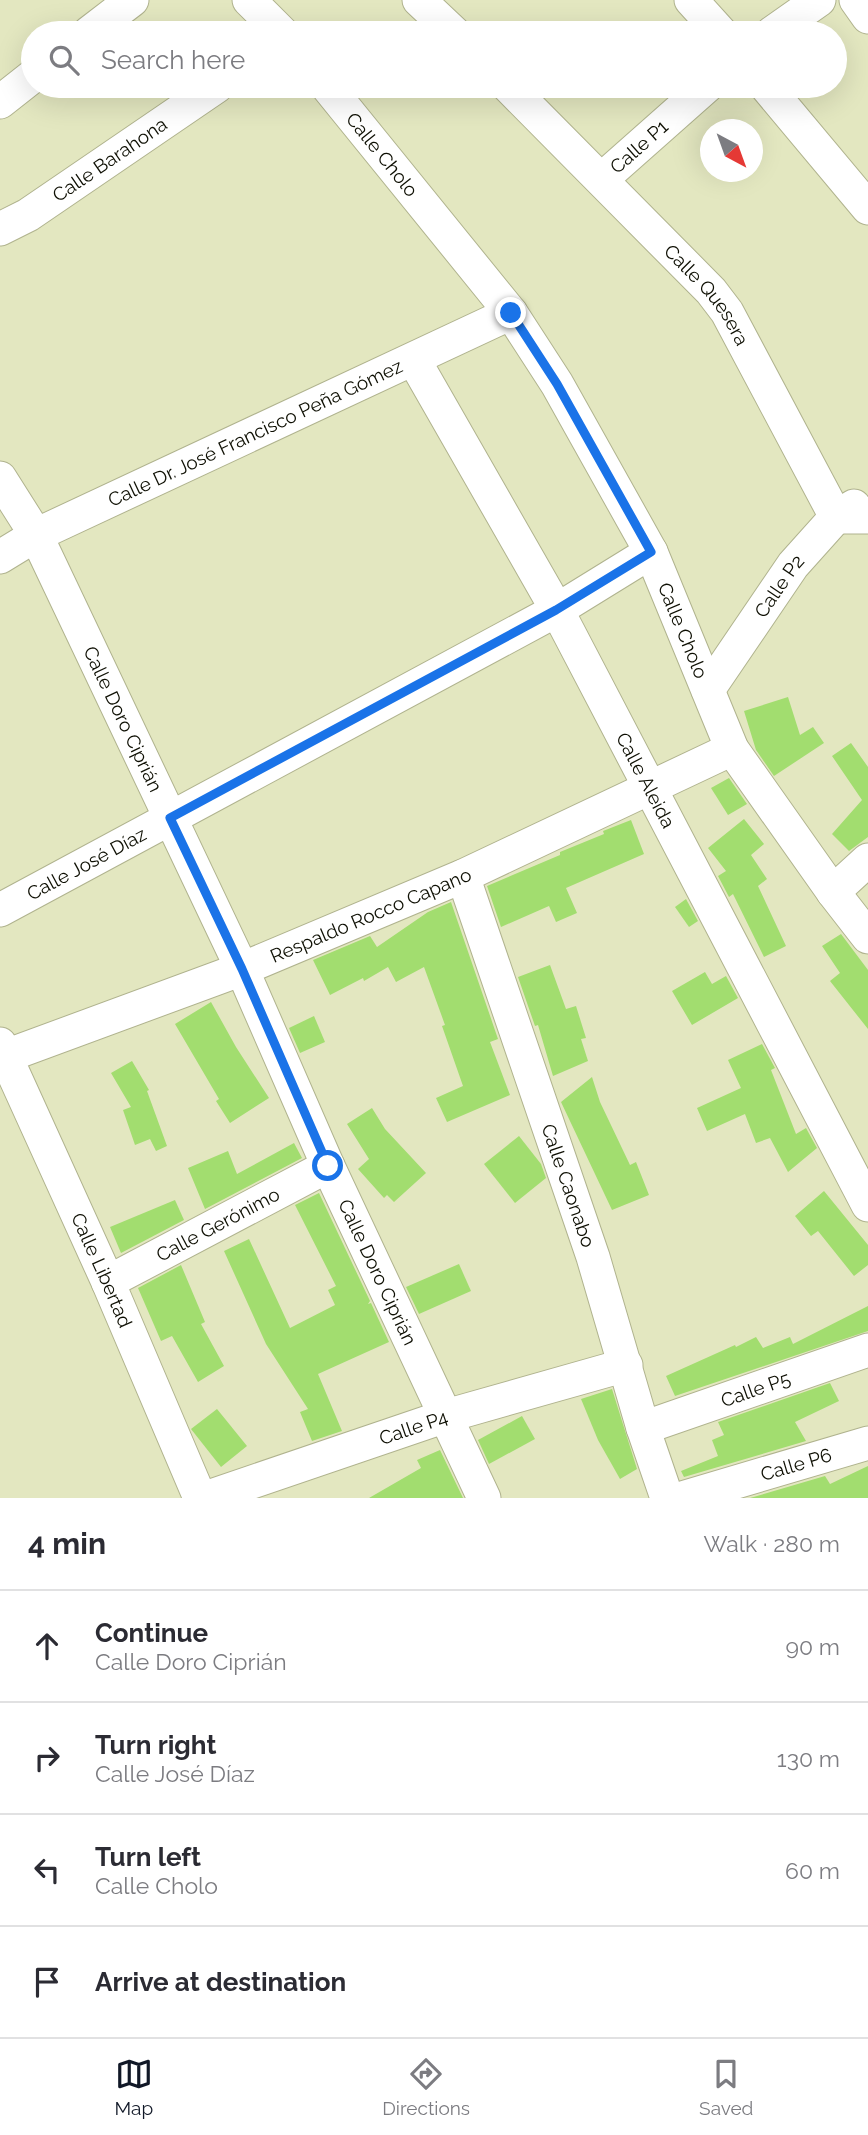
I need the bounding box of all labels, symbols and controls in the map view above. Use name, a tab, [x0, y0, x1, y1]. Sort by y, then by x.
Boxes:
search box	[21, 21, 847, 98]
icon: search	[45, 41, 83, 79]
text: Search here	[101, 45, 245, 75]
street label: Calle Cholo	[342, 108, 423, 201]
street label: Calle Barahona	[48, 113, 171, 206]
street label: Calle P1	[605, 115, 672, 178]
north arrow	[700, 119, 763, 182]
street label: Calle Quesera	[660, 240, 754, 349]
route end	[495, 297, 526, 328]
street label: Calle Dr. José Francisco Peña Gómez	[104, 354, 406, 511]
street label: Calle P2	[750, 550, 808, 622]
street label: Calle Cholo	[654, 579, 713, 682]
street label: Calle Doro Ciprián	[79, 643, 167, 795]
street label: Calle Aleida	[612, 729, 680, 832]
street label: Calle José Díaz	[23, 822, 150, 905]
street label: Respaldo Rocco Capano	[267, 863, 475, 967]
street label: Calle Caonabo	[537, 1121, 600, 1250]
route start	[312, 1150, 343, 1181]
street label: Calle Gerónimo	[152, 1183, 283, 1266]
street label: Calle Doro Ciprián	[334, 1196, 421, 1348]
street label: Calle Libertad	[67, 1209, 137, 1331]
street label: Calle P5	[718, 1367, 793, 1411]
street label: Calle P4	[376, 1405, 450, 1449]
street label: Calle P6	[758, 1443, 834, 1485]
text: 4 min	[28, 1526, 106, 1561]
text: Walk · 280 m	[703, 1530, 840, 1557]
text: Continue	[95, 1618, 208, 1648]
icon: ahead	[28, 1627, 66, 1665]
text: 90 m	[785, 1633, 840, 1660]
text: Calle Doro Ciprián	[95, 1648, 287, 1675]
text: Turn right	[95, 1730, 216, 1760]
icon: right	[28, 1739, 66, 1777]
text: 130 m	[777, 1745, 840, 1772]
text: Calle José Díaz	[95, 1760, 255, 1787]
text: Turn left	[95, 1842, 201, 1872]
icon: left	[28, 1851, 66, 1889]
text: 60 m	[785, 1857, 840, 1884]
text: Calle Cholo	[95, 1872, 218, 1899]
icon: arrive	[28, 1963, 66, 2001]
text: Arrive at destination	[95, 1967, 346, 1997]
tab: Map	[115, 2055, 153, 2119]
tab: Directions	[382, 2055, 470, 2119]
tab: Saved	[699, 2055, 753, 2119]

